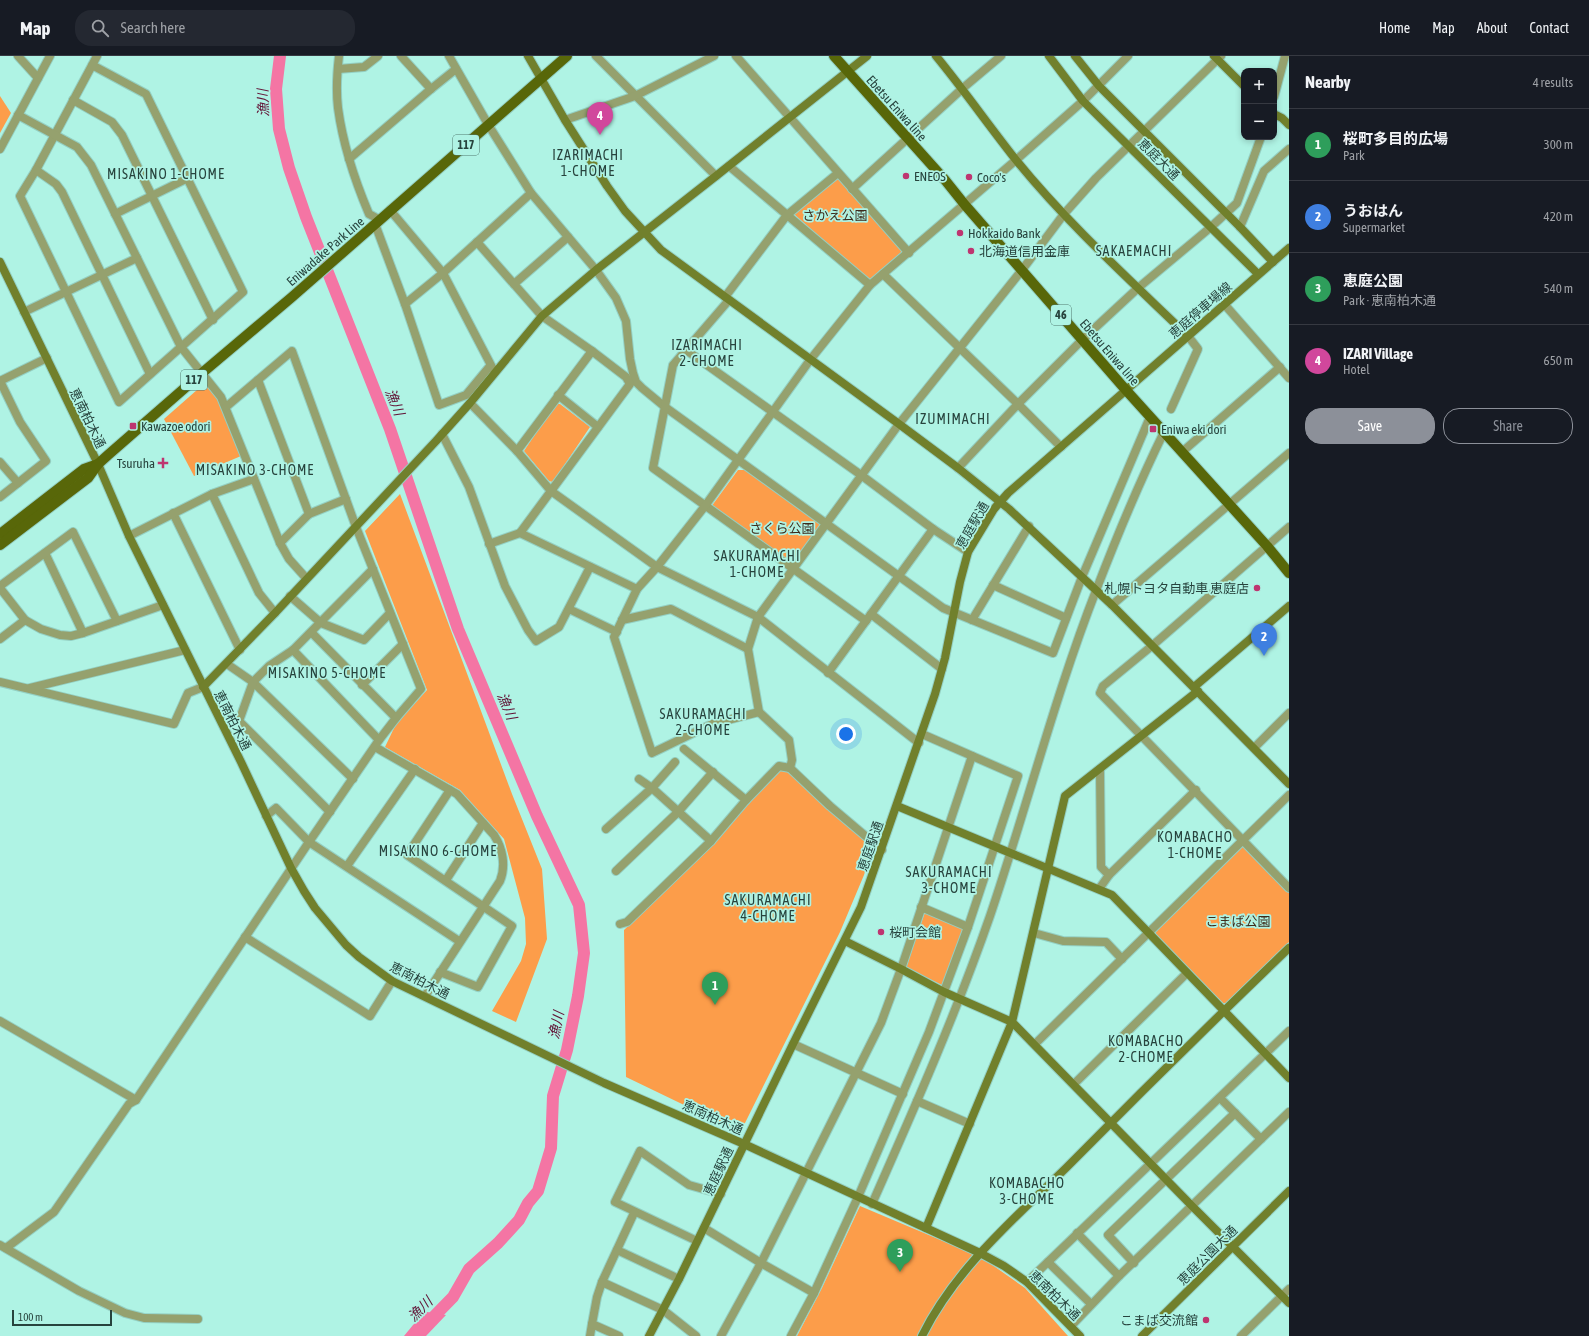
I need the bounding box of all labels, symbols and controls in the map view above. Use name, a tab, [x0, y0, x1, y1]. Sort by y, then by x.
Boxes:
search box	[75, 10, 355, 46]
text: Map	[20, 17, 51, 39]
icon: search	[89, 17, 111, 39]
text: Search here	[121, 19, 185, 36]
text: Home	[1379, 20, 1410, 36]
text: Map	[1432, 20, 1455, 36]
text: About	[1477, 20, 1508, 36]
text: Contact	[1530, 20, 1569, 36]
map controls	[1241, 68, 1277, 140]
button: +	[1241, 68, 1277, 104]
street label: Ebetsu Eniwa line	[863, 72, 930, 144]
text: Nearby	[1305, 72, 1351, 92]
text: 4 results	[1533, 75, 1573, 90]
water label: 漁川	[254, 87, 271, 117]
pin: 4	[587, 102, 613, 135]
button: −	[1241, 104, 1277, 140]
text: 桜町多目的広場	[1343, 130, 1448, 147]
road number: 117	[453, 135, 479, 155]
street label: 恵庭大通	[1135, 136, 1182, 183]
text: 1	[1315, 137, 1321, 152]
text: 300 m	[1544, 137, 1573, 152]
district label: IZARIMACHI 1-CHOME	[552, 147, 624, 179]
text: Park	[1343, 148, 1365, 163]
district label: MISAKINO 1-CHOME	[107, 166, 225, 182]
place label: ENEOS	[914, 169, 946, 184]
place label: Coco's	[977, 170, 1006, 185]
marker: ENEOS	[901, 171, 911, 181]
marker: Coco's	[964, 172, 974, 182]
text: うおはん	[1343, 202, 1403, 219]
park label: さかえ公園	[802, 208, 868, 223]
text: 2	[1315, 209, 1321, 224]
text: 420 m	[1544, 209, 1573, 224]
street label: Eniwadake Park Line	[284, 214, 367, 289]
text: Supermarket	[1343, 220, 1405, 235]
place label: Hokkaido Bank	[968, 226, 1041, 241]
marker: Hokkaido Bank	[955, 228, 965, 238]
district label: SAKAEMACHI	[1096, 243, 1172, 259]
place label: 北海道信用金庫	[979, 244, 1070, 259]
marker: 北海道信用金庫	[966, 246, 976, 256]
text: 恵庭公園	[1343, 272, 1403, 289]
street label: 恵庭停車場線	[1166, 279, 1235, 342]
text: 3	[1315, 281, 1321, 296]
text: 540 m	[1544, 281, 1573, 296]
text: Park · 恵南柏木通	[1343, 293, 1436, 308]
road number: 46	[1051, 305, 1071, 325]
street label: Ebetsu Eniwa line	[1077, 316, 1143, 389]
district label: IZARIMACHI 2-CHOME	[671, 337, 743, 369]
text: IZARI Village	[1343, 345, 1413, 362]
text: 4	[1315, 353, 1321, 368]
text: 650 m	[1544, 353, 1573, 368]
text: Hotel	[1343, 362, 1370, 377]
road number: 117	[181, 370, 207, 390]
street label: 恵南柏木通	[67, 386, 109, 451]
water label: 漁川	[382, 386, 408, 420]
button: Save	[1305, 408, 1435, 444]
button: Share	[1443, 408, 1573, 444]
district label: IZUMIMACHI	[915, 411, 991, 427]
place label: Kawazoe odori	[141, 419, 210, 434]
marker: Kawazoe odori	[128, 421, 138, 431]
place label: Eniwa eki dori	[1161, 422, 1226, 437]
marker: Eniwa eki dori	[1148, 424, 1158, 434]
place label: Tsuruha	[117, 456, 155, 471]
marker: Tsuruha	[158, 458, 168, 468]
district label: MISAKINO 3-CHOME	[196, 462, 314, 478]
street label: 恵庭駅通	[953, 499, 992, 552]
park label: さくら公園	[749, 521, 815, 536]
district label: SAKURAMACHI 1-CHOME	[714, 548, 800, 580]
place label: 札幌トヨタ自動車 恵庭店	[1104, 581, 1249, 596]
marker: 札幌トヨタ自動車 恵庭店	[1252, 583, 1262, 593]
pin: 2	[1251, 623, 1277, 656]
district label: MISAKINO 5-CHOME	[268, 665, 386, 681]
street label: 恵南柏木通	[211, 688, 254, 753]
water label: 漁川	[494, 690, 521, 724]
district label: SAKURAMACHI 2-CHOME	[660, 706, 746, 738]
your location	[836, 724, 856, 744]
street label: 恵庭駅通	[855, 819, 886, 873]
district label: KOMABACHO 1-CHOME	[1157, 829, 1233, 861]
district label: MISAKINO 6-CHOME	[379, 843, 497, 859]
district label: SAKURAMACHI 3-CHOME	[906, 864, 992, 896]
district label: SAKURAMACHI 4-CHOME	[725, 892, 811, 924]
park label: こまば公園	[1205, 914, 1271, 929]
place label: 桜町会館	[889, 925, 941, 940]
marker: 桜町会館	[876, 927, 886, 937]
street label: 恵南柏木通	[387, 959, 452, 1002]
pin: 1	[702, 972, 728, 1005]
water label: 漁川	[545, 1008, 567, 1040]
district label: KOMABACHO 2-CHOME	[1108, 1033, 1184, 1065]
street label: 恵南柏木通	[680, 1097, 746, 1138]
street label: 恵庭駅通	[701, 1144, 736, 1198]
district label: KOMABACHO 3-CHOME	[989, 1175, 1065, 1207]
street label: 恵庭公園大通	[1174, 1222, 1240, 1288]
pin: 3	[887, 1239, 913, 1272]
street label: 恵南柏木通	[1026, 1267, 1083, 1323]
water label: 漁川	[404, 1292, 437, 1325]
scale bar	[12, 1308, 112, 1327]
text: 100 m	[18, 1311, 43, 1323]
place label: こまば交流館	[1120, 1313, 1198, 1328]
marker: こまば交流館	[1201, 1315, 1211, 1325]

